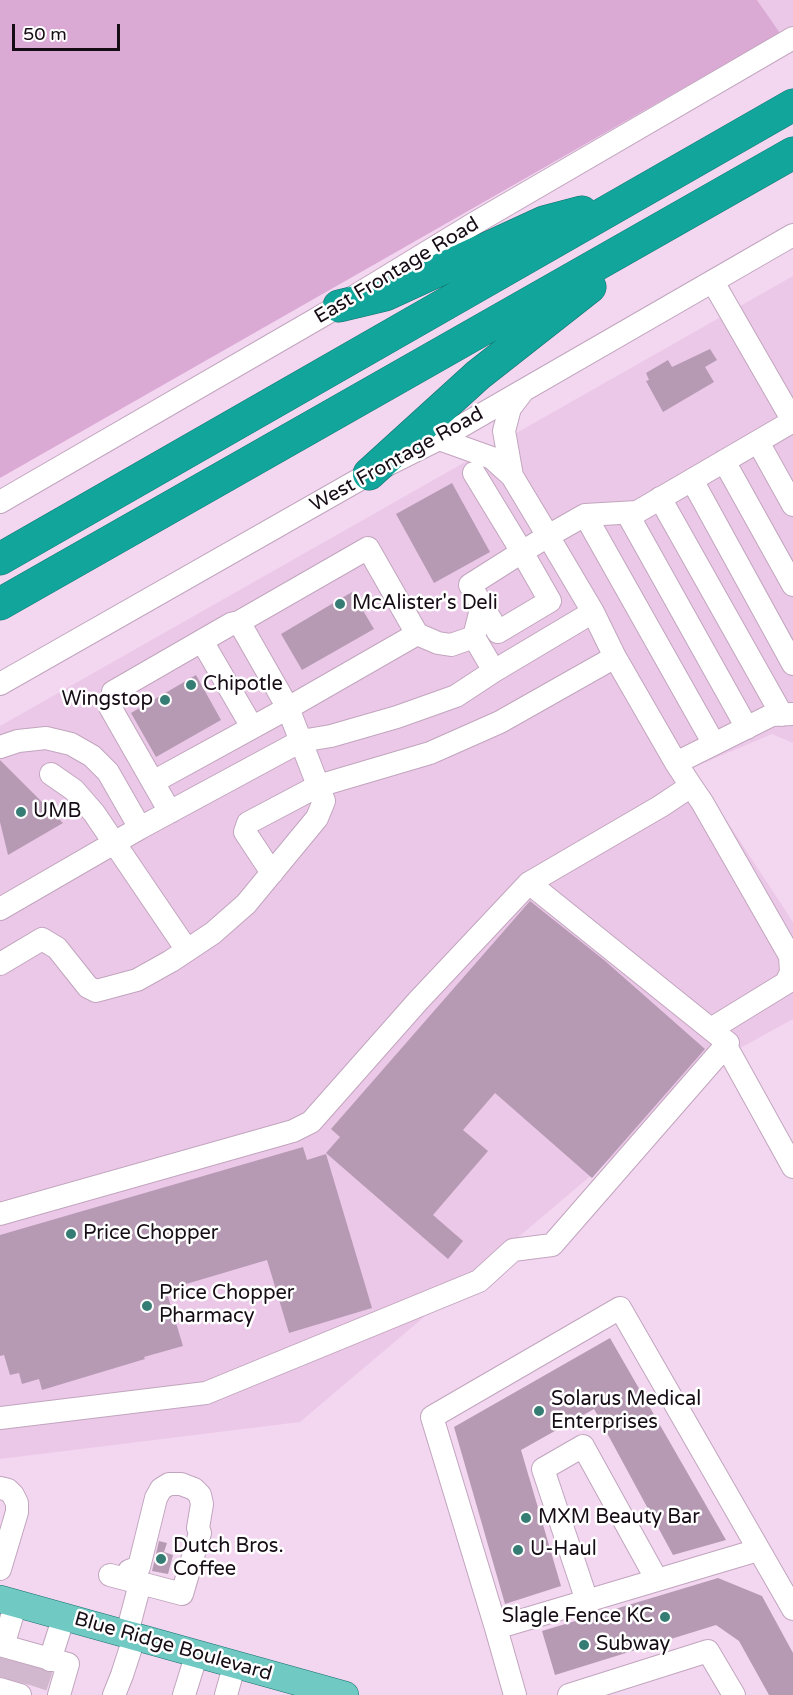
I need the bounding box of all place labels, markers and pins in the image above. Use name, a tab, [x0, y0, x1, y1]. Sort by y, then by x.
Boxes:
place label: McAlister's Deli	[352, 592, 498, 616]
marker: McAlister's Deli	[333, 597, 347, 611]
place label: Chipotle	[203, 673, 283, 697]
marker: Chipotle	[184, 678, 198, 692]
place label: Wingstop	[61, 688, 153, 712]
marker: Wingstop	[158, 693, 172, 707]
place label: UMB	[33, 800, 81, 824]
marker: UMB	[14, 805, 28, 819]
place label: Price Chopper	[83, 1222, 218, 1246]
marker: Price Chopper	[64, 1227, 78, 1241]
place label: Price Chopper Pharmacy	[159, 1282, 294, 1329]
marker: Price Chopper Pharmacy	[140, 1299, 154, 1313]
place label: Solarus Medical Enterprises	[551, 1388, 701, 1435]
marker: Solarus Medical Enterprises	[532, 1404, 546, 1418]
place label: MXM Beauty Bar	[538, 1506, 700, 1530]
marker: MXM Beauty Bar	[519, 1511, 533, 1525]
place label: Dutch Bros. Coffee	[173, 1535, 284, 1582]
place label: U-Haul	[530, 1538, 597, 1562]
marker: U-Haul	[511, 1543, 525, 1557]
marker: Dutch Bros. Coffee	[154, 1552, 168, 1566]
place label: Slagle Fence KC	[502, 1605, 653, 1629]
marker: Slagle Fence KC	[658, 1610, 672, 1624]
place label: Subway	[596, 1633, 670, 1657]
marker: Subway	[577, 1638, 591, 1652]

